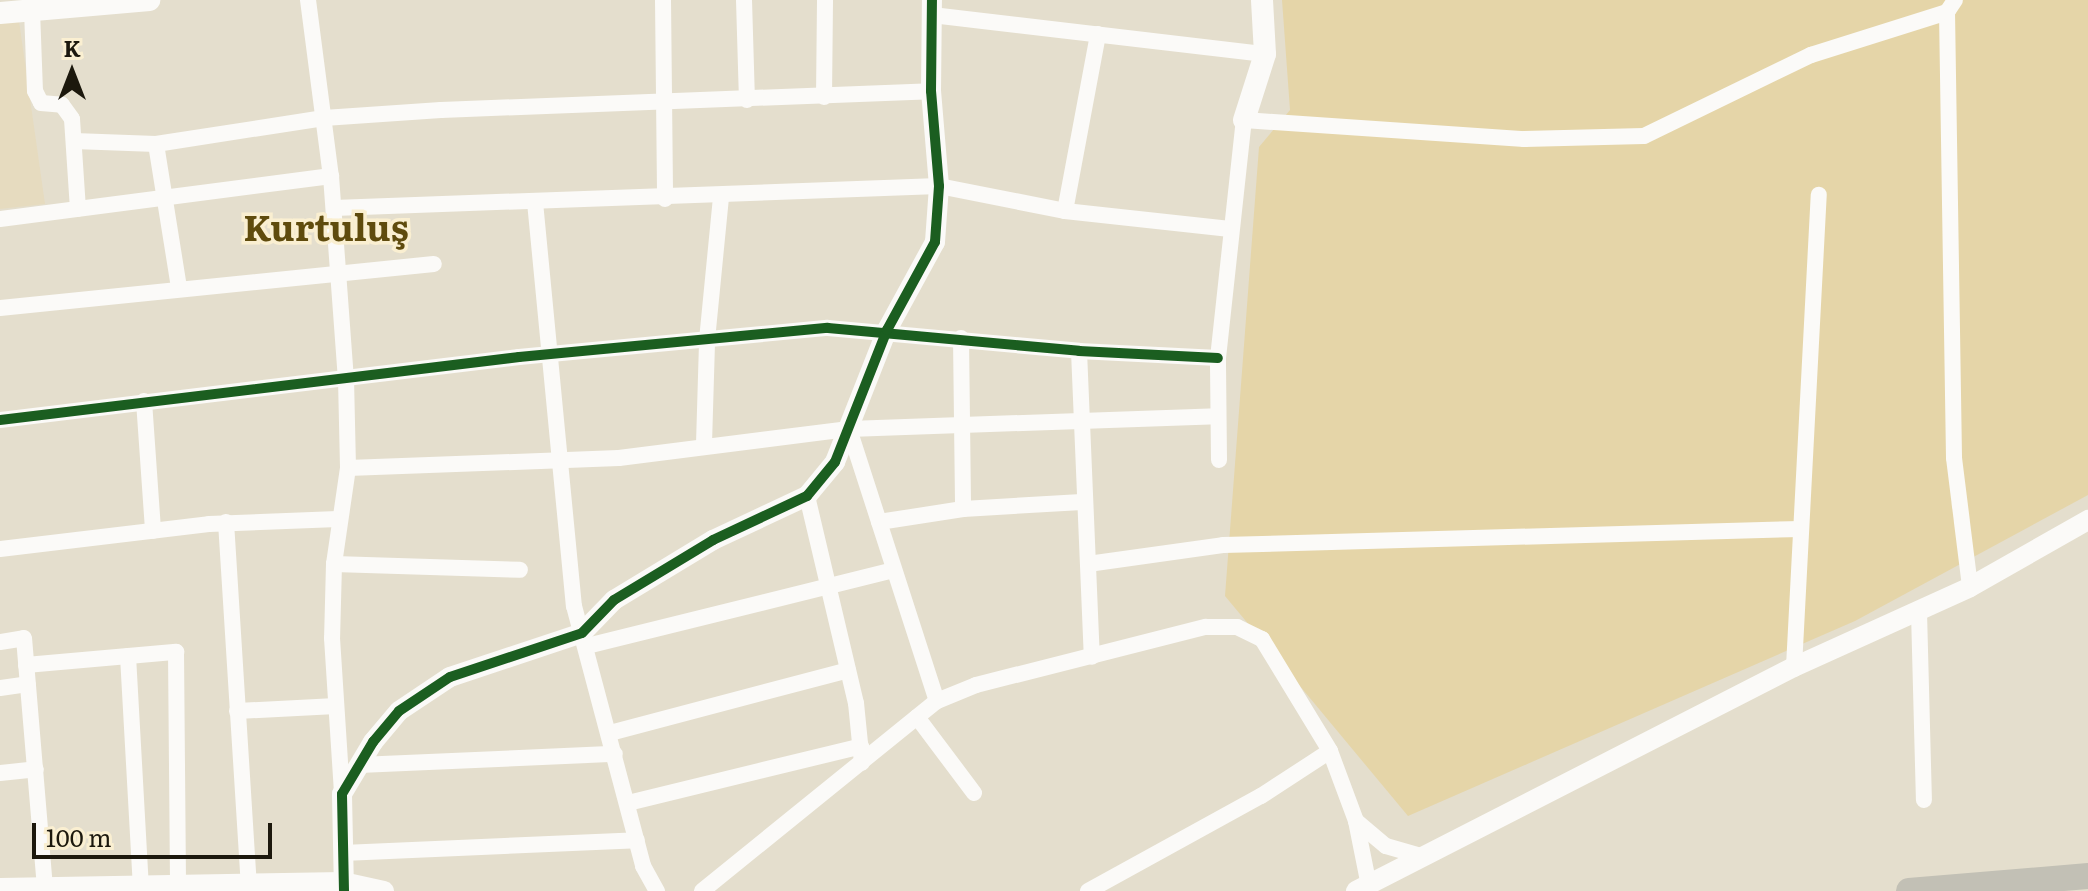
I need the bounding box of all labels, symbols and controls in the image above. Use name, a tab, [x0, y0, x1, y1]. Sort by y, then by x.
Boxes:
text: K	[63, 31, 81, 64]
north arrow	[32, 32, 112, 112]
district label: Kurtuluş	[243, 204, 409, 248]
scale bar	[36, 807, 276, 857]
text: 100 m	[46, 819, 112, 854]

